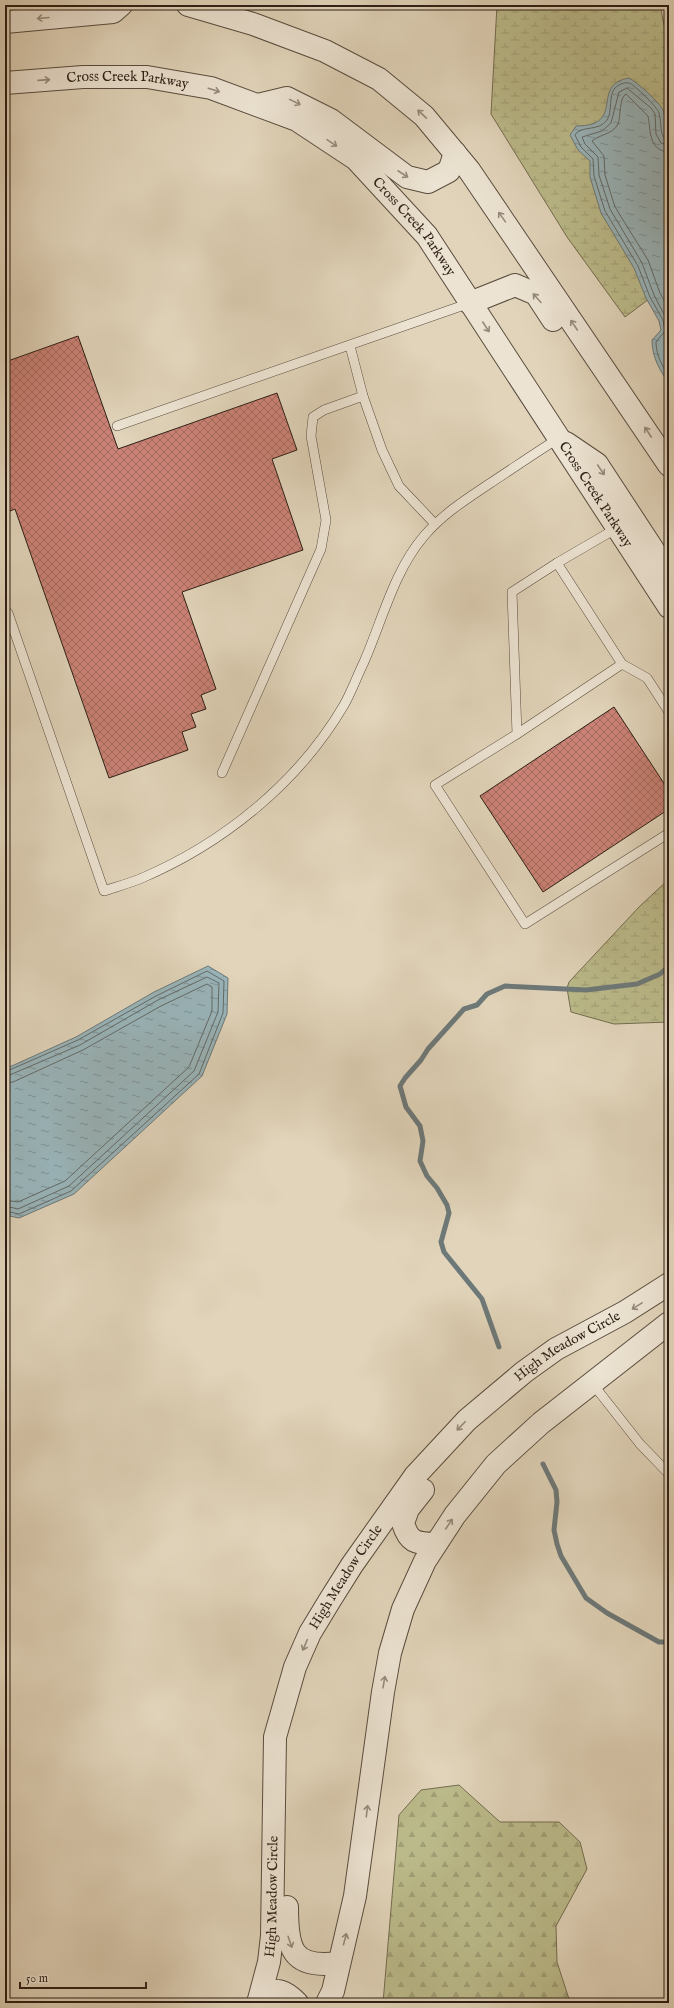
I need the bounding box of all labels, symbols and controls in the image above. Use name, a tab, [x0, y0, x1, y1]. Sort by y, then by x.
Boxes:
one-way arrow	[37, 15, 50, 22]
street label: Cross Creek Parkway	[66, 68, 190, 93]
one-way arrow	[37, 76, 50, 83]
one-way arrow	[208, 87, 221, 94]
one-way arrow	[289, 99, 301, 107]
one-way arrow	[417, 110, 427, 119]
one-way arrow	[326, 140, 338, 148]
one-way arrow	[397, 170, 408, 178]
street label: Cross Creek Parkway	[368, 173, 460, 279]
one-way arrow	[498, 212, 506, 223]
one-way arrow	[533, 293, 542, 303]
one-way arrow	[570, 319, 578, 331]
one-way arrow	[482, 322, 490, 333]
one-way arrow	[644, 427, 652, 438]
street label: Cross Creek Parkway	[555, 438, 637, 551]
one-way arrow	[597, 464, 605, 475]
one-way arrow	[631, 1301, 642, 1310]
street label: High Meadow Circle	[510, 1307, 624, 1386]
one-way arrow	[456, 1421, 466, 1431]
one-way arrow	[445, 1519, 453, 1530]
street label: High Meadow Circle	[305, 1521, 387, 1633]
one-way arrow	[301, 1639, 308, 1651]
one-way arrow	[381, 1676, 389, 1689]
one-way arrow	[363, 1804, 371, 1817]
street label: High Meadow Circle	[261, 1835, 283, 1958]
one-way arrow	[342, 1932, 349, 1945]
one-way arrow	[287, 1936, 294, 1949]
scale bar	[20, 1964, 146, 1990]
text: 50 m	[26, 1971, 48, 1986]

